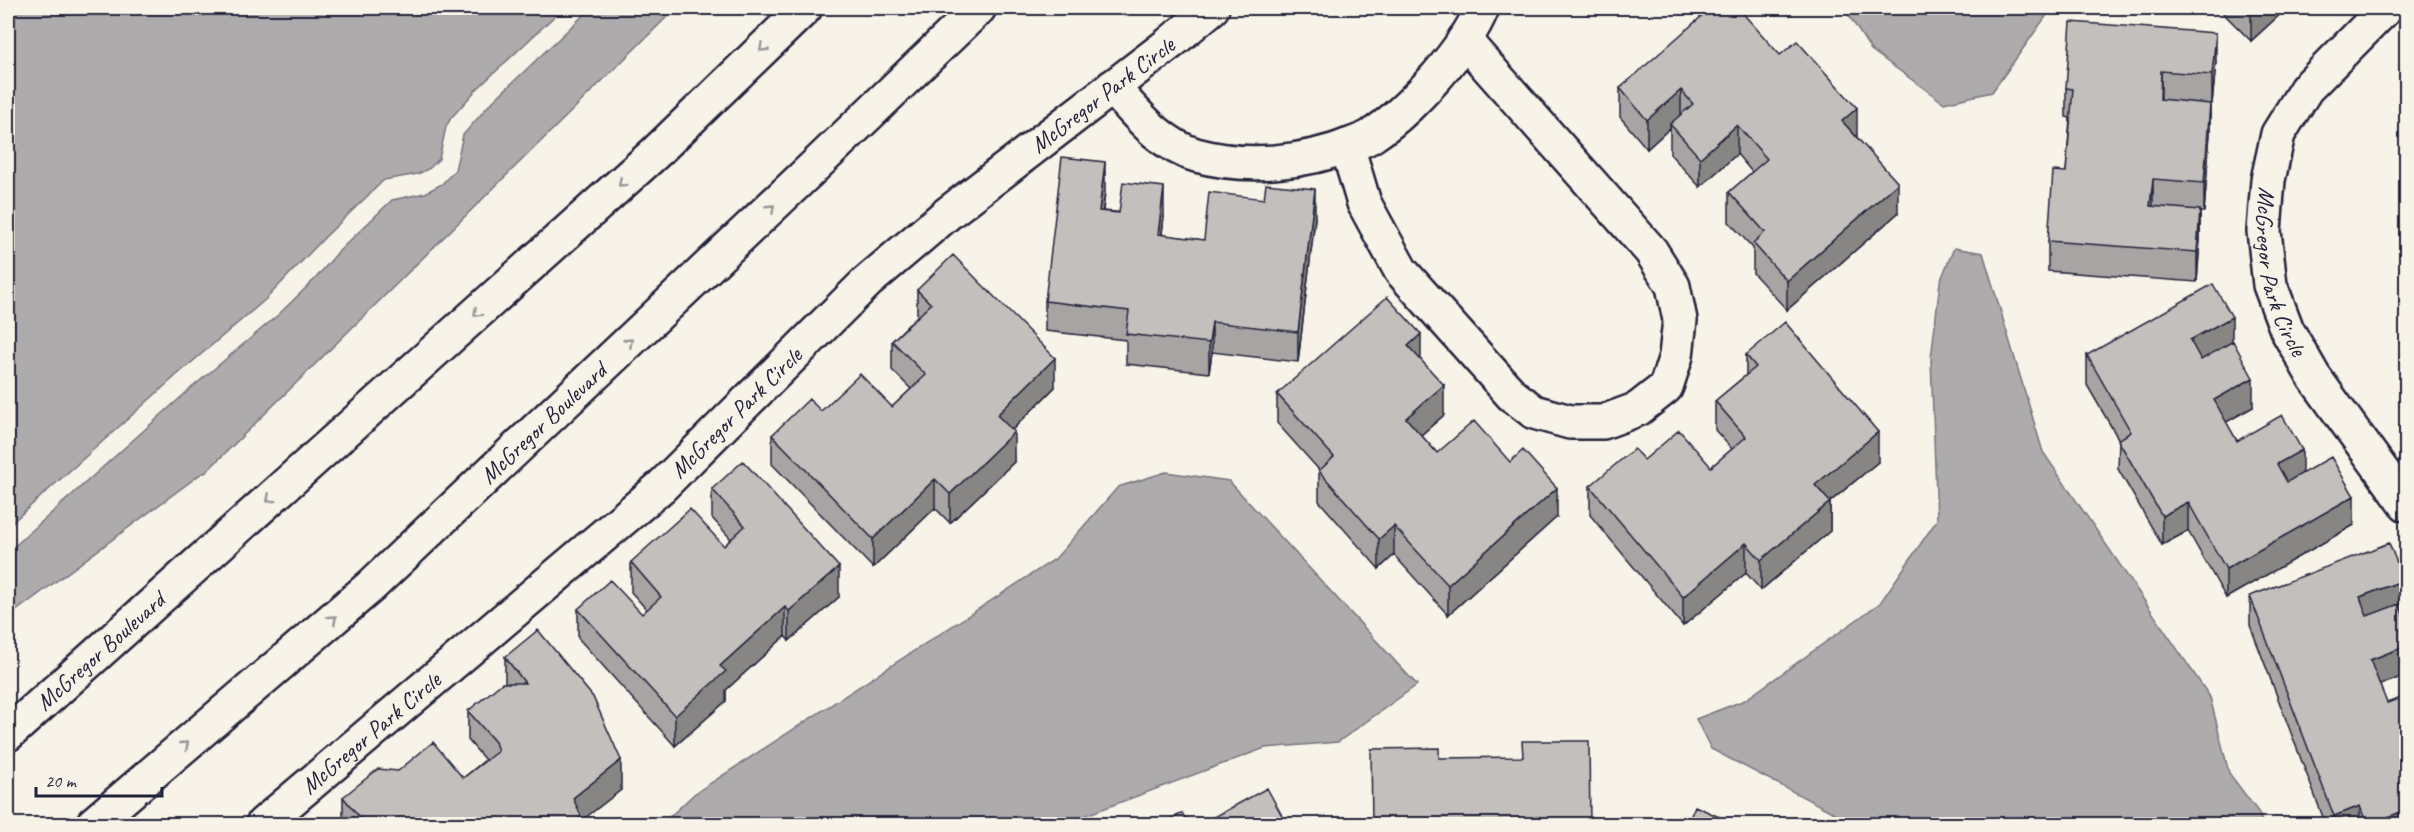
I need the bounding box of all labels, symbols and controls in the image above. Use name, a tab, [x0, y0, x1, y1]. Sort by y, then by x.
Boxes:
street label: McGregor Park Circle	[1024, 29, 1182, 160]
one-way arrow	[759, 41, 770, 52]
one-way arrow	[618, 176, 628, 187]
street label: McGregor Park Circle	[2249, 186, 2315, 363]
one-way arrow	[764, 204, 775, 215]
one-way arrow	[473, 306, 483, 317]
one-way arrow	[623, 338, 633, 349]
street label: McGregor Park Circle	[664, 339, 810, 485]
street label: McGregor Boulevard	[474, 354, 615, 490]
one-way arrow	[266, 492, 277, 503]
street label: McGregor Boulevard	[29, 583, 174, 717]
one-way arrow	[326, 615, 337, 626]
street label: McGregor Park Circle	[295, 664, 448, 801]
one-way arrow	[178, 742, 189, 753]
scale bar	[36, 760, 162, 798]
text: 20 m	[45, 770, 78, 792]

